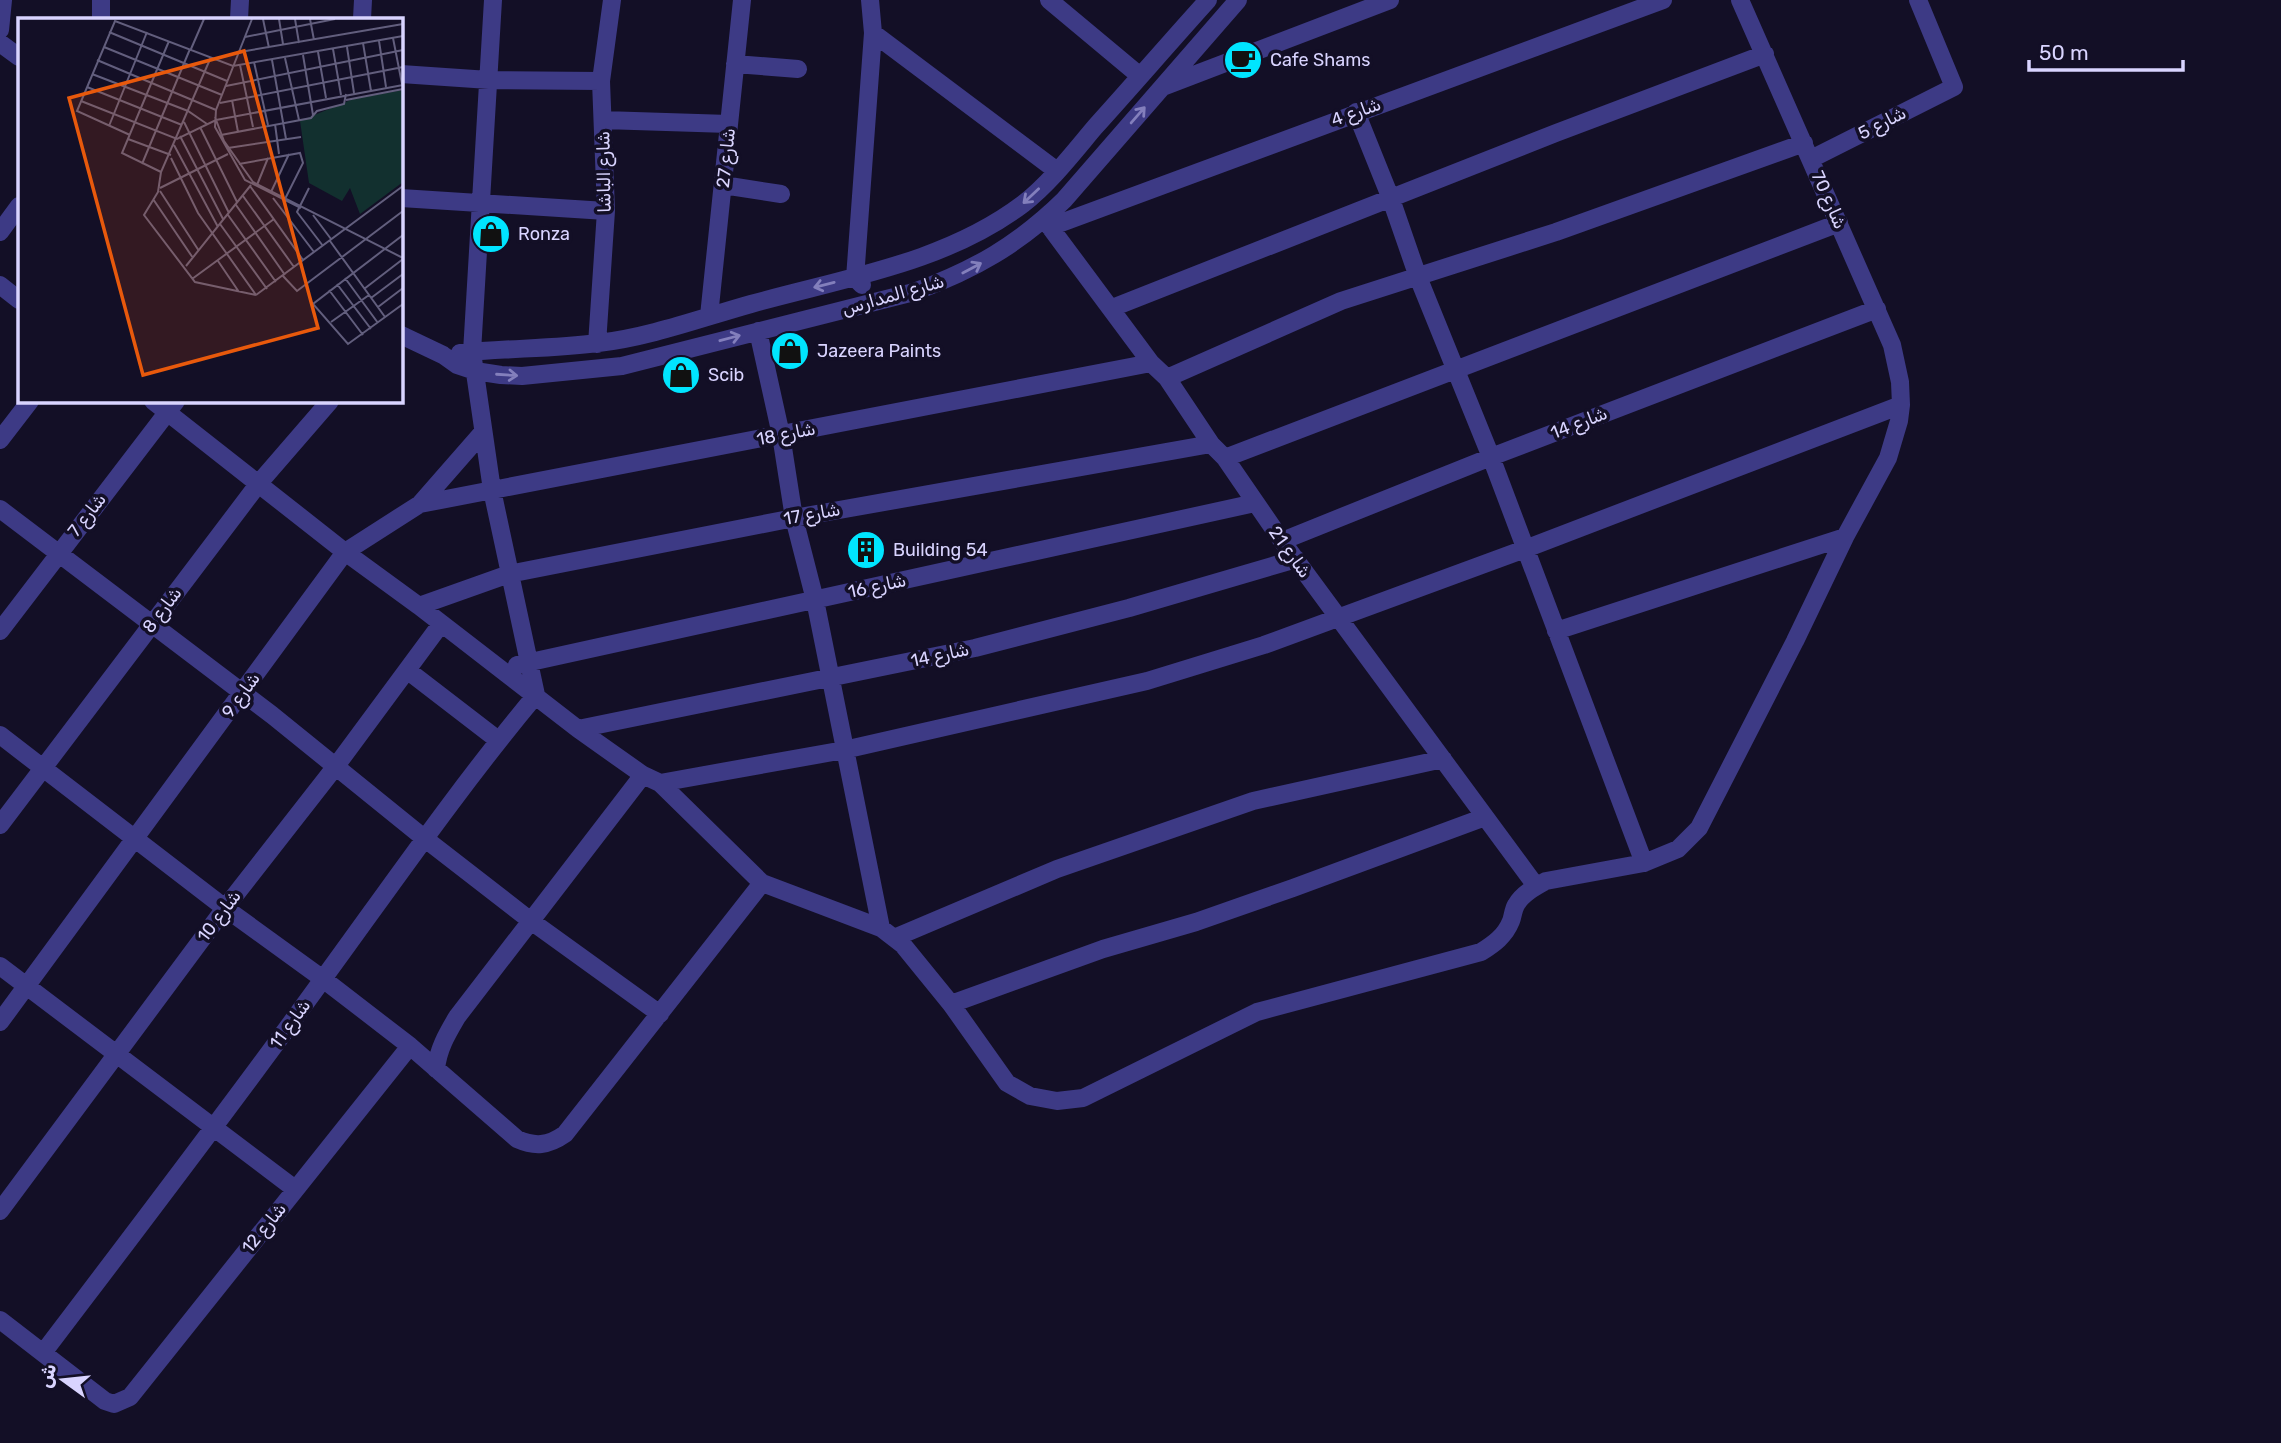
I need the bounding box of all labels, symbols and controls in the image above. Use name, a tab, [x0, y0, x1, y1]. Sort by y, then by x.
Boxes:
inset map	[18, 18, 402, 402]
scale bar	[2029, 28, 2183, 72]
cafe icon: Cafe Shams	[1222, 39, 1264, 81]
text: 50 m	[2039, 40, 2089, 65]
place label: Cafe Shams	[1270, 49, 1370, 71]
street label: شارع 4	[1328, 93, 1384, 132]
street label: شارع 5	[1854, 102, 1910, 145]
one-way arrow	[1130, 106, 1146, 124]
street label: شارع 27	[712, 127, 741, 189]
street label: شارع الباشا	[592, 131, 617, 213]
street label: شارع 70	[1806, 168, 1851, 233]
one-way arrow	[1022, 188, 1040, 204]
shop icon: Ronza	[470, 213, 512, 255]
place label: Ronza	[518, 223, 570, 245]
one-way arrow	[961, 261, 981, 275]
street label: شارع المدارس	[839, 270, 947, 321]
one-way arrow	[813, 279, 836, 293]
shop icon: Jazeera Paints	[769, 330, 811, 372]
one-way arrow	[718, 331, 741, 344]
place label: Jazeera Paints	[817, 340, 941, 362]
shop icon: Scib	[660, 354, 702, 396]
place label: Scib	[708, 364, 744, 386]
one-way arrow	[495, 369, 518, 382]
street label: شارع 14	[1547, 402, 1611, 445]
street label: شارع 18	[755, 418, 817, 451]
street label: شارع 7	[63, 489, 112, 542]
street label: شارع 17	[782, 498, 842, 531]
street label: شارع 21	[1263, 522, 1316, 583]
building icon: Building 54	[845, 529, 887, 571]
place label: Building 54	[893, 539, 988, 561]
street label: شارع 16	[846, 569, 908, 604]
street label: شارع 8	[138, 583, 187, 638]
street label: شارع 14	[909, 638, 971, 673]
street label: شارع 9	[217, 668, 266, 723]
street label: شارع 10	[192, 886, 246, 947]
street label: شارع 11	[265, 995, 316, 1054]
street label: شارع 12	[237, 1198, 292, 1258]
north arrow	[28, 1345, 98, 1415]
text: ش	[33, 1361, 61, 1390]

